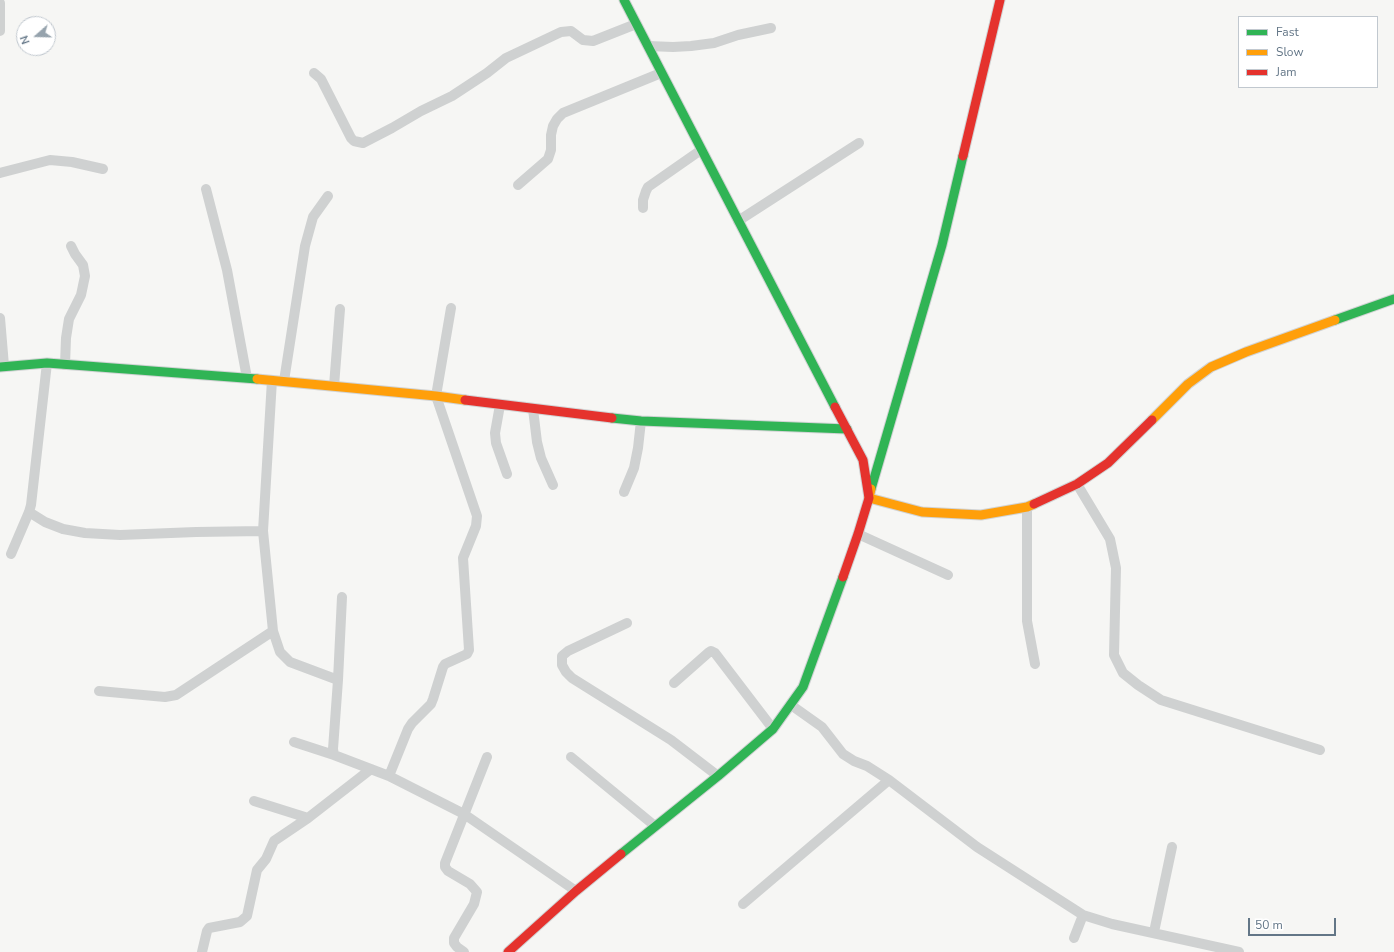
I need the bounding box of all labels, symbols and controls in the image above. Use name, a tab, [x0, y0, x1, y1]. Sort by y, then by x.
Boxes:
north arrow	[16, 16, 56, 56]
legend	[1238, 16, 1378, 88]
text: Fast	[1276, 24, 1299, 40]
text: N	[17, 34, 34, 46]
text: Slow	[1276, 44, 1304, 60]
text: Jam	[1276, 64, 1297, 80]
scale bar	[1250, 910, 1338, 936]
text: 50 m	[1255, 917, 1283, 933]

